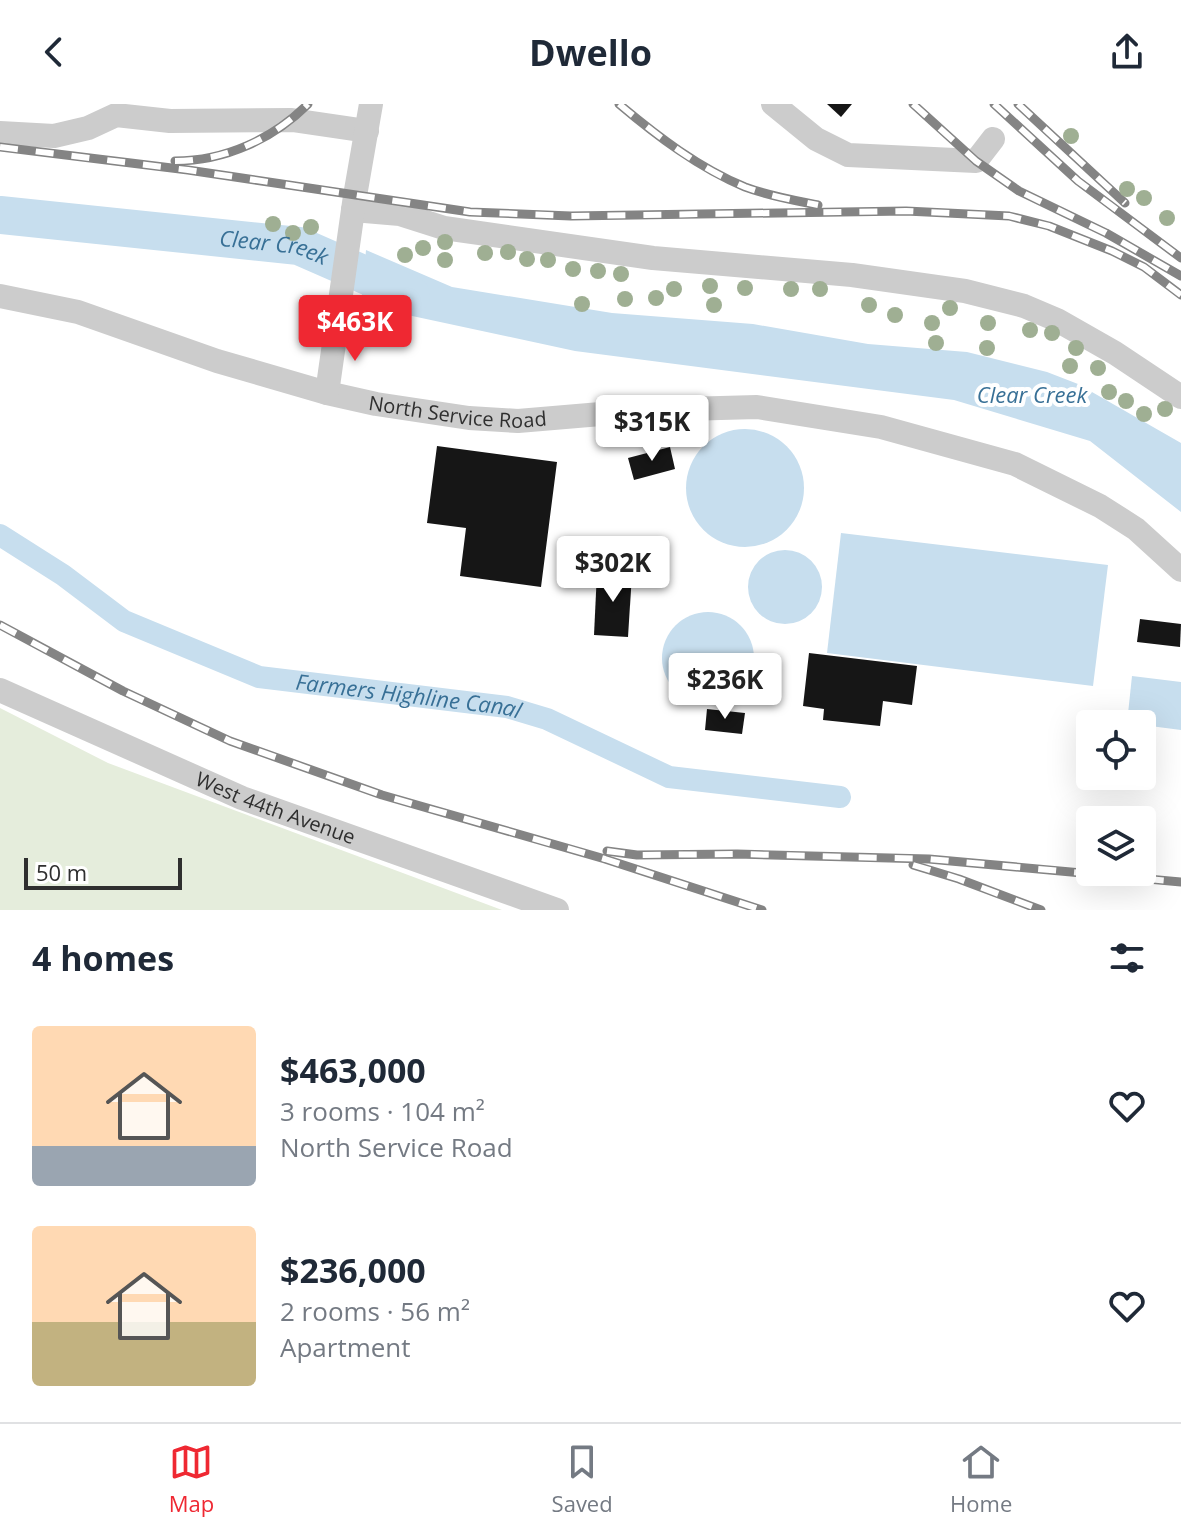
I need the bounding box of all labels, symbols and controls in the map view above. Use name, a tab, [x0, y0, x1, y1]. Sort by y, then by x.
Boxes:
text: Dwello	[529, 28, 652, 77]
icon: back	[32, 30, 76, 74]
icon: share	[1105, 30, 1149, 74]
water label: Clear Creek	[218, 222, 335, 272]
pin: $463K	[299, 295, 411, 363]
text: $463K	[317, 303, 393, 339]
water label: Clear Creek	[977, 379, 1089, 409]
street label: North Service Road	[367, 389, 548, 434]
pin: $315K	[596, 395, 708, 463]
text: $315K	[614, 403, 690, 439]
pin: $302K	[557, 536, 669, 604]
text: $302K	[575, 544, 651, 580]
pin: $236K	[669, 653, 781, 721]
text: $236K	[687, 661, 763, 697]
water label: Farmers Highline Canal	[294, 666, 526, 725]
map controls	[1076, 710, 1156, 886]
button: locate	[1076, 710, 1156, 790]
street label: West 44th Avenue	[192, 765, 359, 850]
button: layers	[1076, 806, 1156, 886]
scale bar	[24, 854, 182, 890]
text: 50 m	[36, 857, 87, 887]
text: 4 homes	[32, 935, 174, 981]
icon: filters	[1105, 936, 1149, 980]
text: $463,000	[280, 1047, 426, 1093]
icon: home	[96, 1058, 192, 1154]
icon: heart	[1105, 1084, 1149, 1128]
text: 3 rooms · 104 m²	[280, 1093, 485, 1129]
text: North Service Road	[280, 1129, 513, 1165]
text: $236,000	[280, 1247, 426, 1293]
icon: home	[96, 1258, 192, 1354]
icon: heart	[1105, 1284, 1149, 1328]
text: 2 rooms · 56 m²	[280, 1293, 470, 1329]
text: Apartment	[280, 1329, 411, 1365]
tab: Map	[169, 1440, 214, 1518]
tab: Saved	[552, 1440, 613, 1518]
tab: Home	[950, 1440, 1012, 1518]

